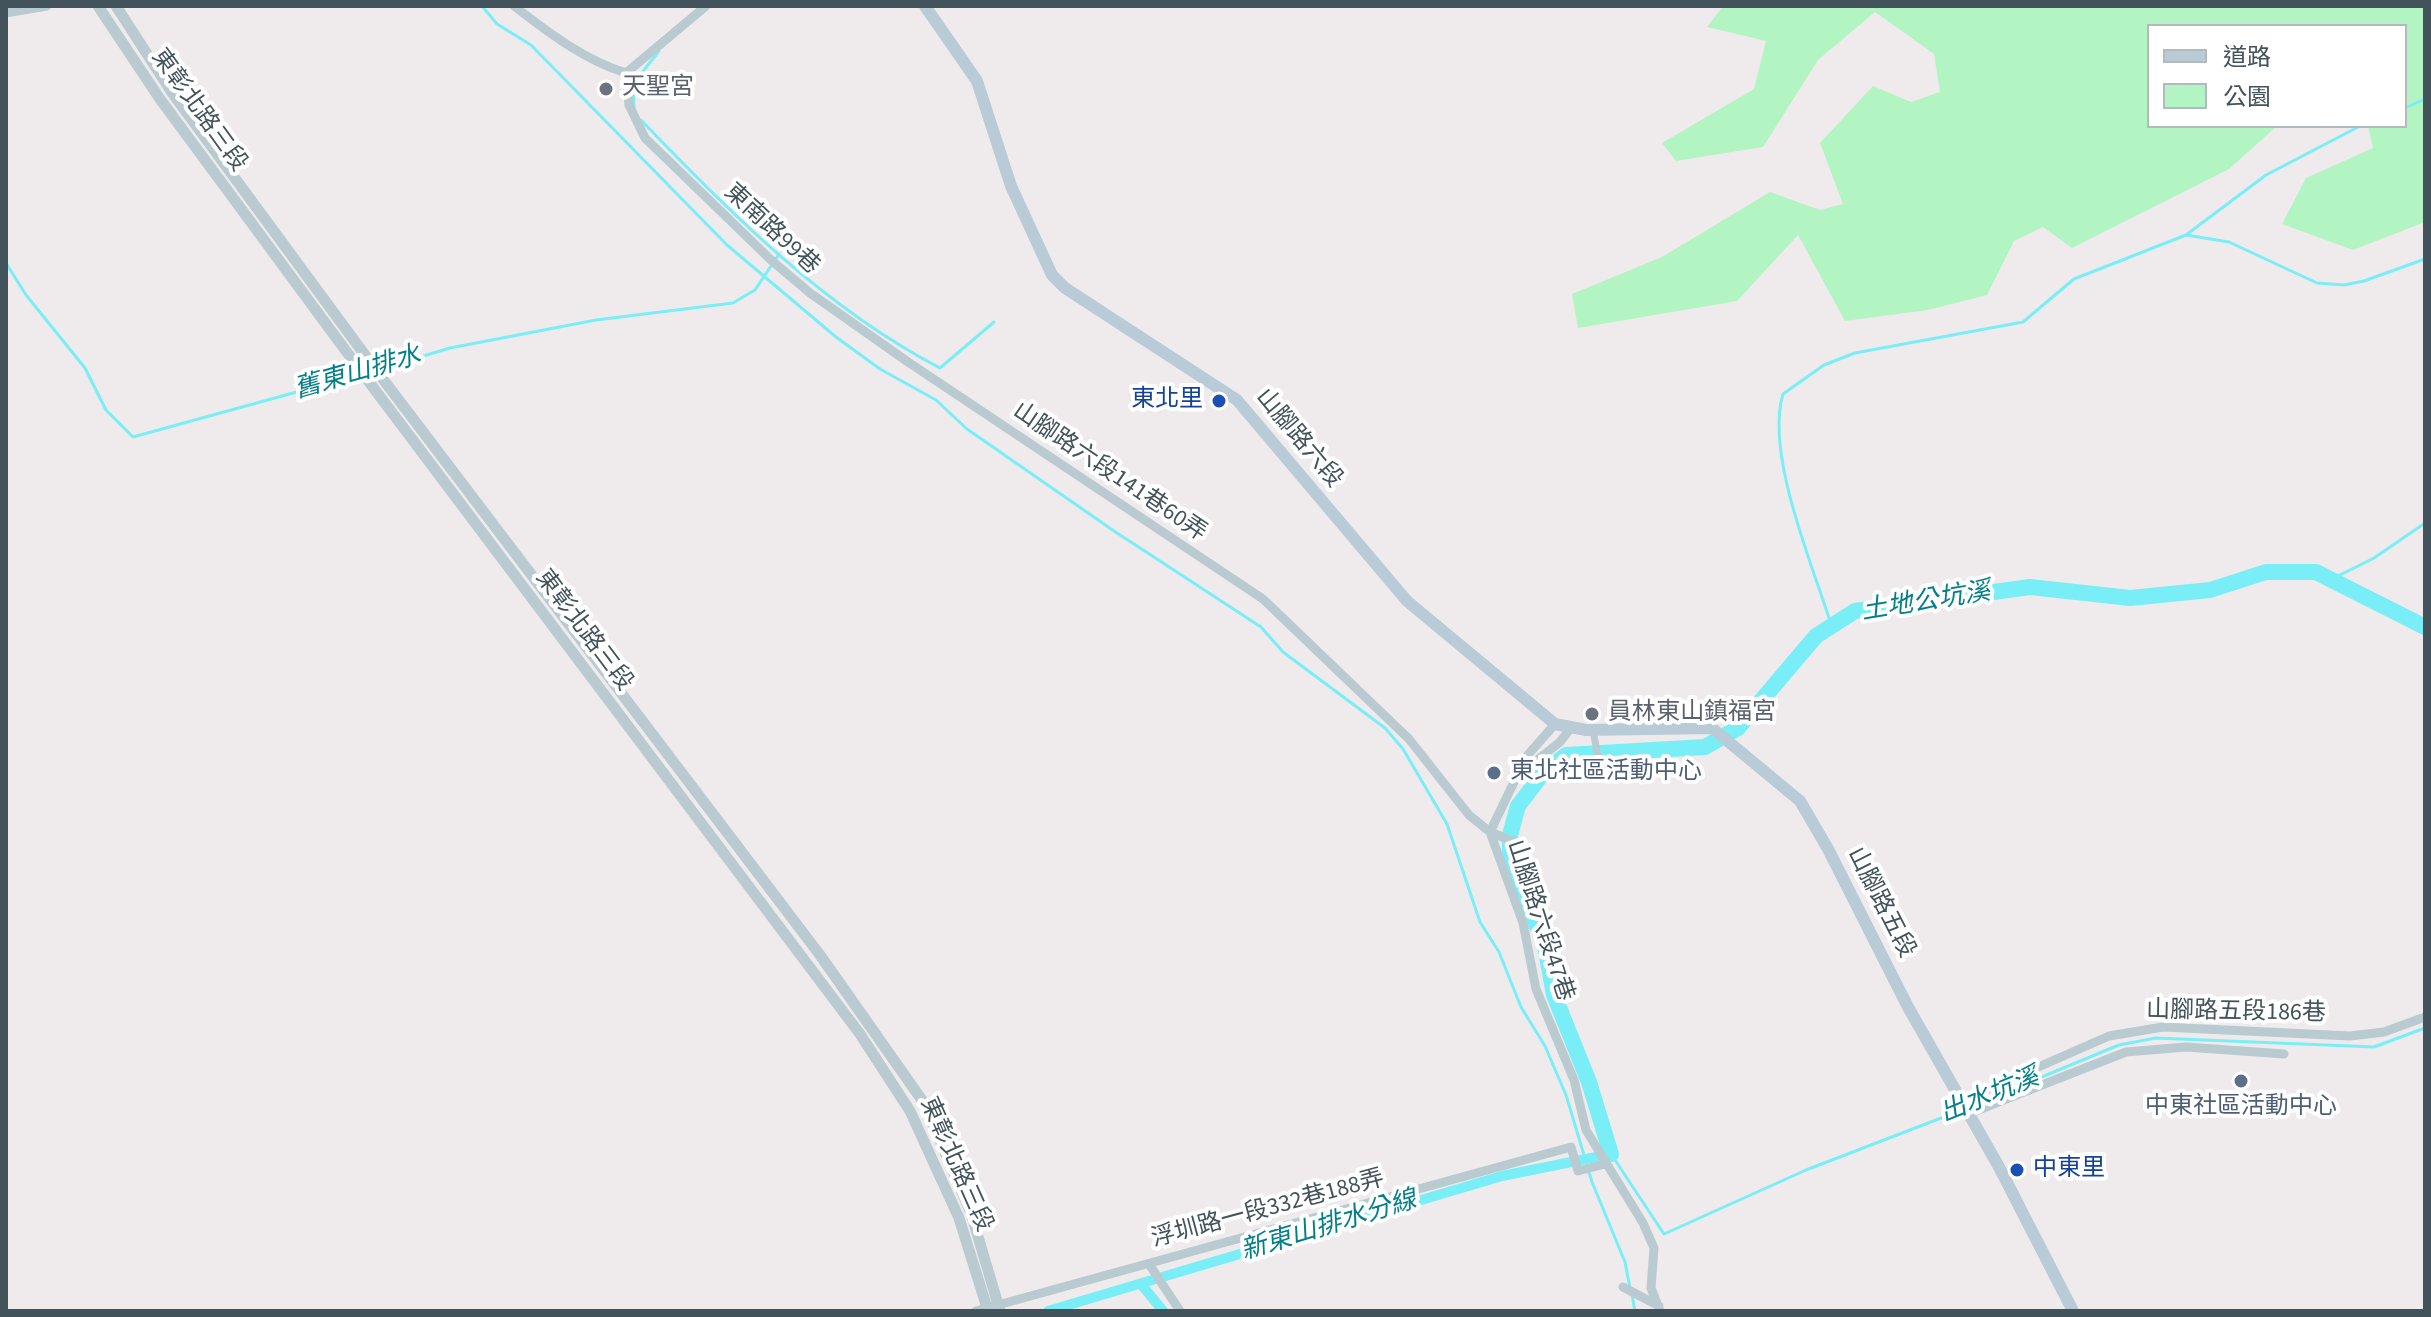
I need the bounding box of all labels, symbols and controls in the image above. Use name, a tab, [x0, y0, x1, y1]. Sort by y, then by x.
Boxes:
legend	[2147, 24, 2407, 128]
text: 道路	[2223, 40, 2271, 75]
street label: 東彰北路三段	[144, 44, 252, 178]
place label: 天聖宮	[622, 75, 694, 103]
marker: 天聖宮	[597, 80, 615, 98]
text: 公園	[2223, 80, 2271, 115]
street label: 東南路99巷	[717, 179, 825, 281]
water label: 舊東山排水	[291, 341, 425, 407]
street label: 山腳路六段	[1248, 384, 1348, 494]
place label: 東北里	[1131, 387, 1203, 415]
marker: 東北里	[1210, 392, 1228, 410]
street label: 山腳路六段141巷60弄	[1007, 397, 1211, 549]
street label: 東彰北路三段	[528, 565, 638, 697]
water label: 土地公坑溪	[1859, 577, 1993, 629]
place label: 員林東山鎮福宮	[1608, 700, 1776, 728]
marker: 員林東山鎮福宮	[1583, 705, 1601, 723]
place label: 東北社區活動中心	[1510, 759, 1702, 787]
marker: 東北社區活動中心	[1485, 764, 1503, 782]
street label: 山腳路六段47巷	[1499, 837, 1579, 1005]
street label: 山腳路五段	[1840, 843, 1920, 963]
street label: 山腳路五段186巷	[2146, 997, 2326, 1029]
water label: 出水坑溪	[1936, 1063, 2044, 1131]
marker: 中東社區活動中心	[2232, 1072, 2250, 1090]
street label: 東彰北路三段	[913, 1093, 997, 1237]
place label: 中東社區活動中心	[2145, 1094, 2337, 1122]
place label: 中東里	[2033, 1156, 2105, 1184]
marker: 中東里	[2008, 1161, 2026, 1179]
street label: 浮圳路一段332巷188弄	[1149, 1165, 1387, 1255]
water label: 新東山排水分線	[1237, 1185, 1421, 1269]

